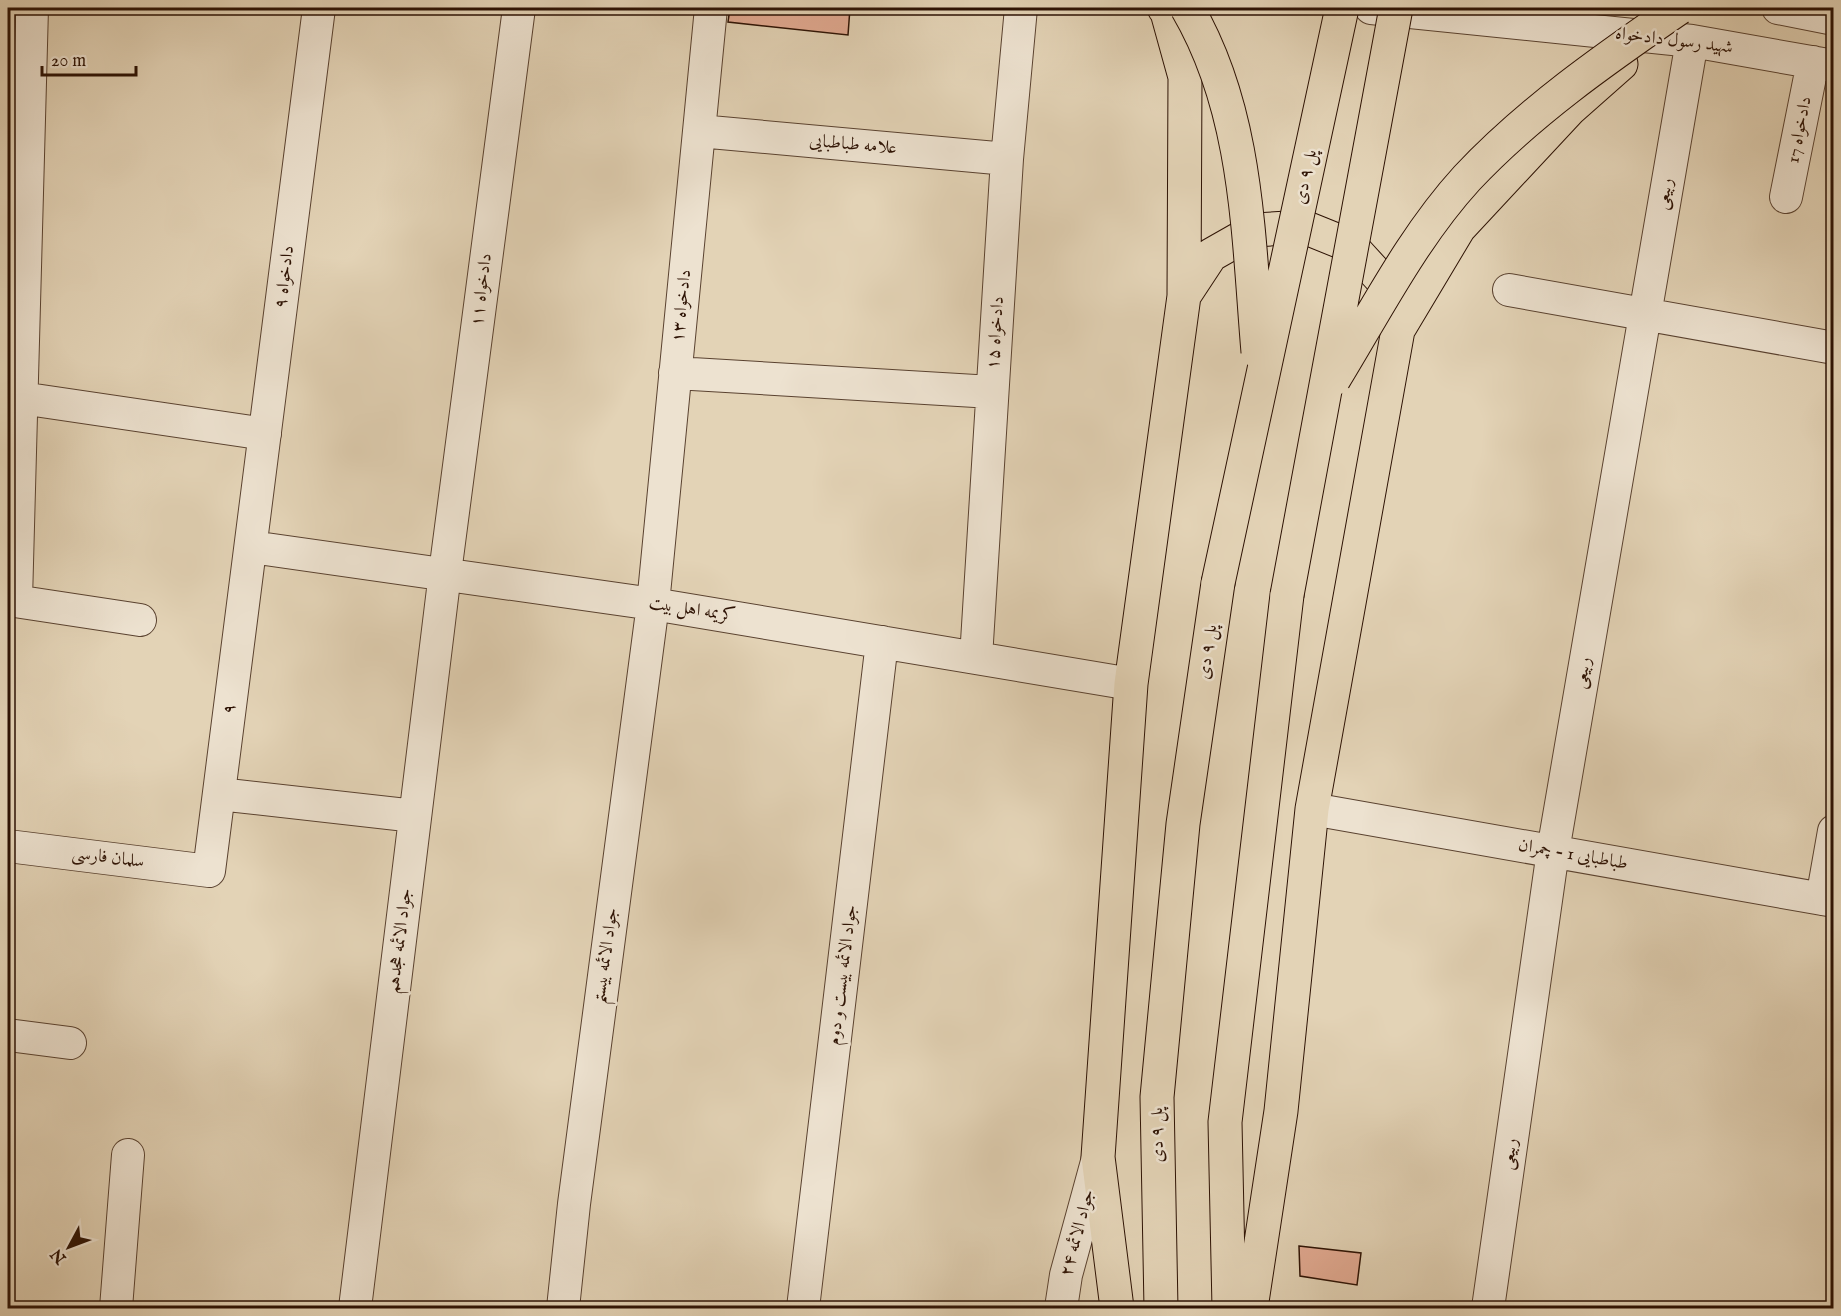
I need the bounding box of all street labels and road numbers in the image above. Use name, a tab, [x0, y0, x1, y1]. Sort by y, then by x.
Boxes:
street label: شهید رسول دادخواه	[1614, 22, 1734, 60]
street label: دادخواه 17	[1782, 95, 1818, 165]
street label: علامه طباطبایی	[808, 130, 898, 160]
street label: پل ۹ دی	[1289, 146, 1323, 206]
street label: ربیعی	[1651, 176, 1679, 212]
street label: دادخواه ۹	[270, 244, 300, 310]
street label: دادخواه ۱۱	[466, 252, 498, 328]
street label: دادخواه ۱۳	[667, 268, 697, 344]
street label: دادخواه ۱۵	[982, 295, 1010, 371]
street label: کریمه اهل بیت	[647, 592, 737, 628]
street label: پل ۹ دی	[1193, 621, 1223, 681]
street label: ربیعی	[1569, 655, 1597, 691]
street label: ۹	[218, 702, 242, 716]
street label: طباطبایی 1 - چمران	[1516, 834, 1630, 876]
street label: سلمان فارسی	[70, 842, 146, 874]
street label: جواد الائمه هجدهم	[382, 887, 422, 995]
street label: جواد الائمه بیست و دوم	[823, 904, 866, 1047]
street label: جواد الائمه بیستم	[588, 906, 629, 1006]
street label: پل ۹ دی	[1146, 1106, 1170, 1163]
street label: ربیعی	[1496, 1137, 1524, 1171]
street label: جواد الائمه ۲۴	[1055, 1187, 1101, 1279]

